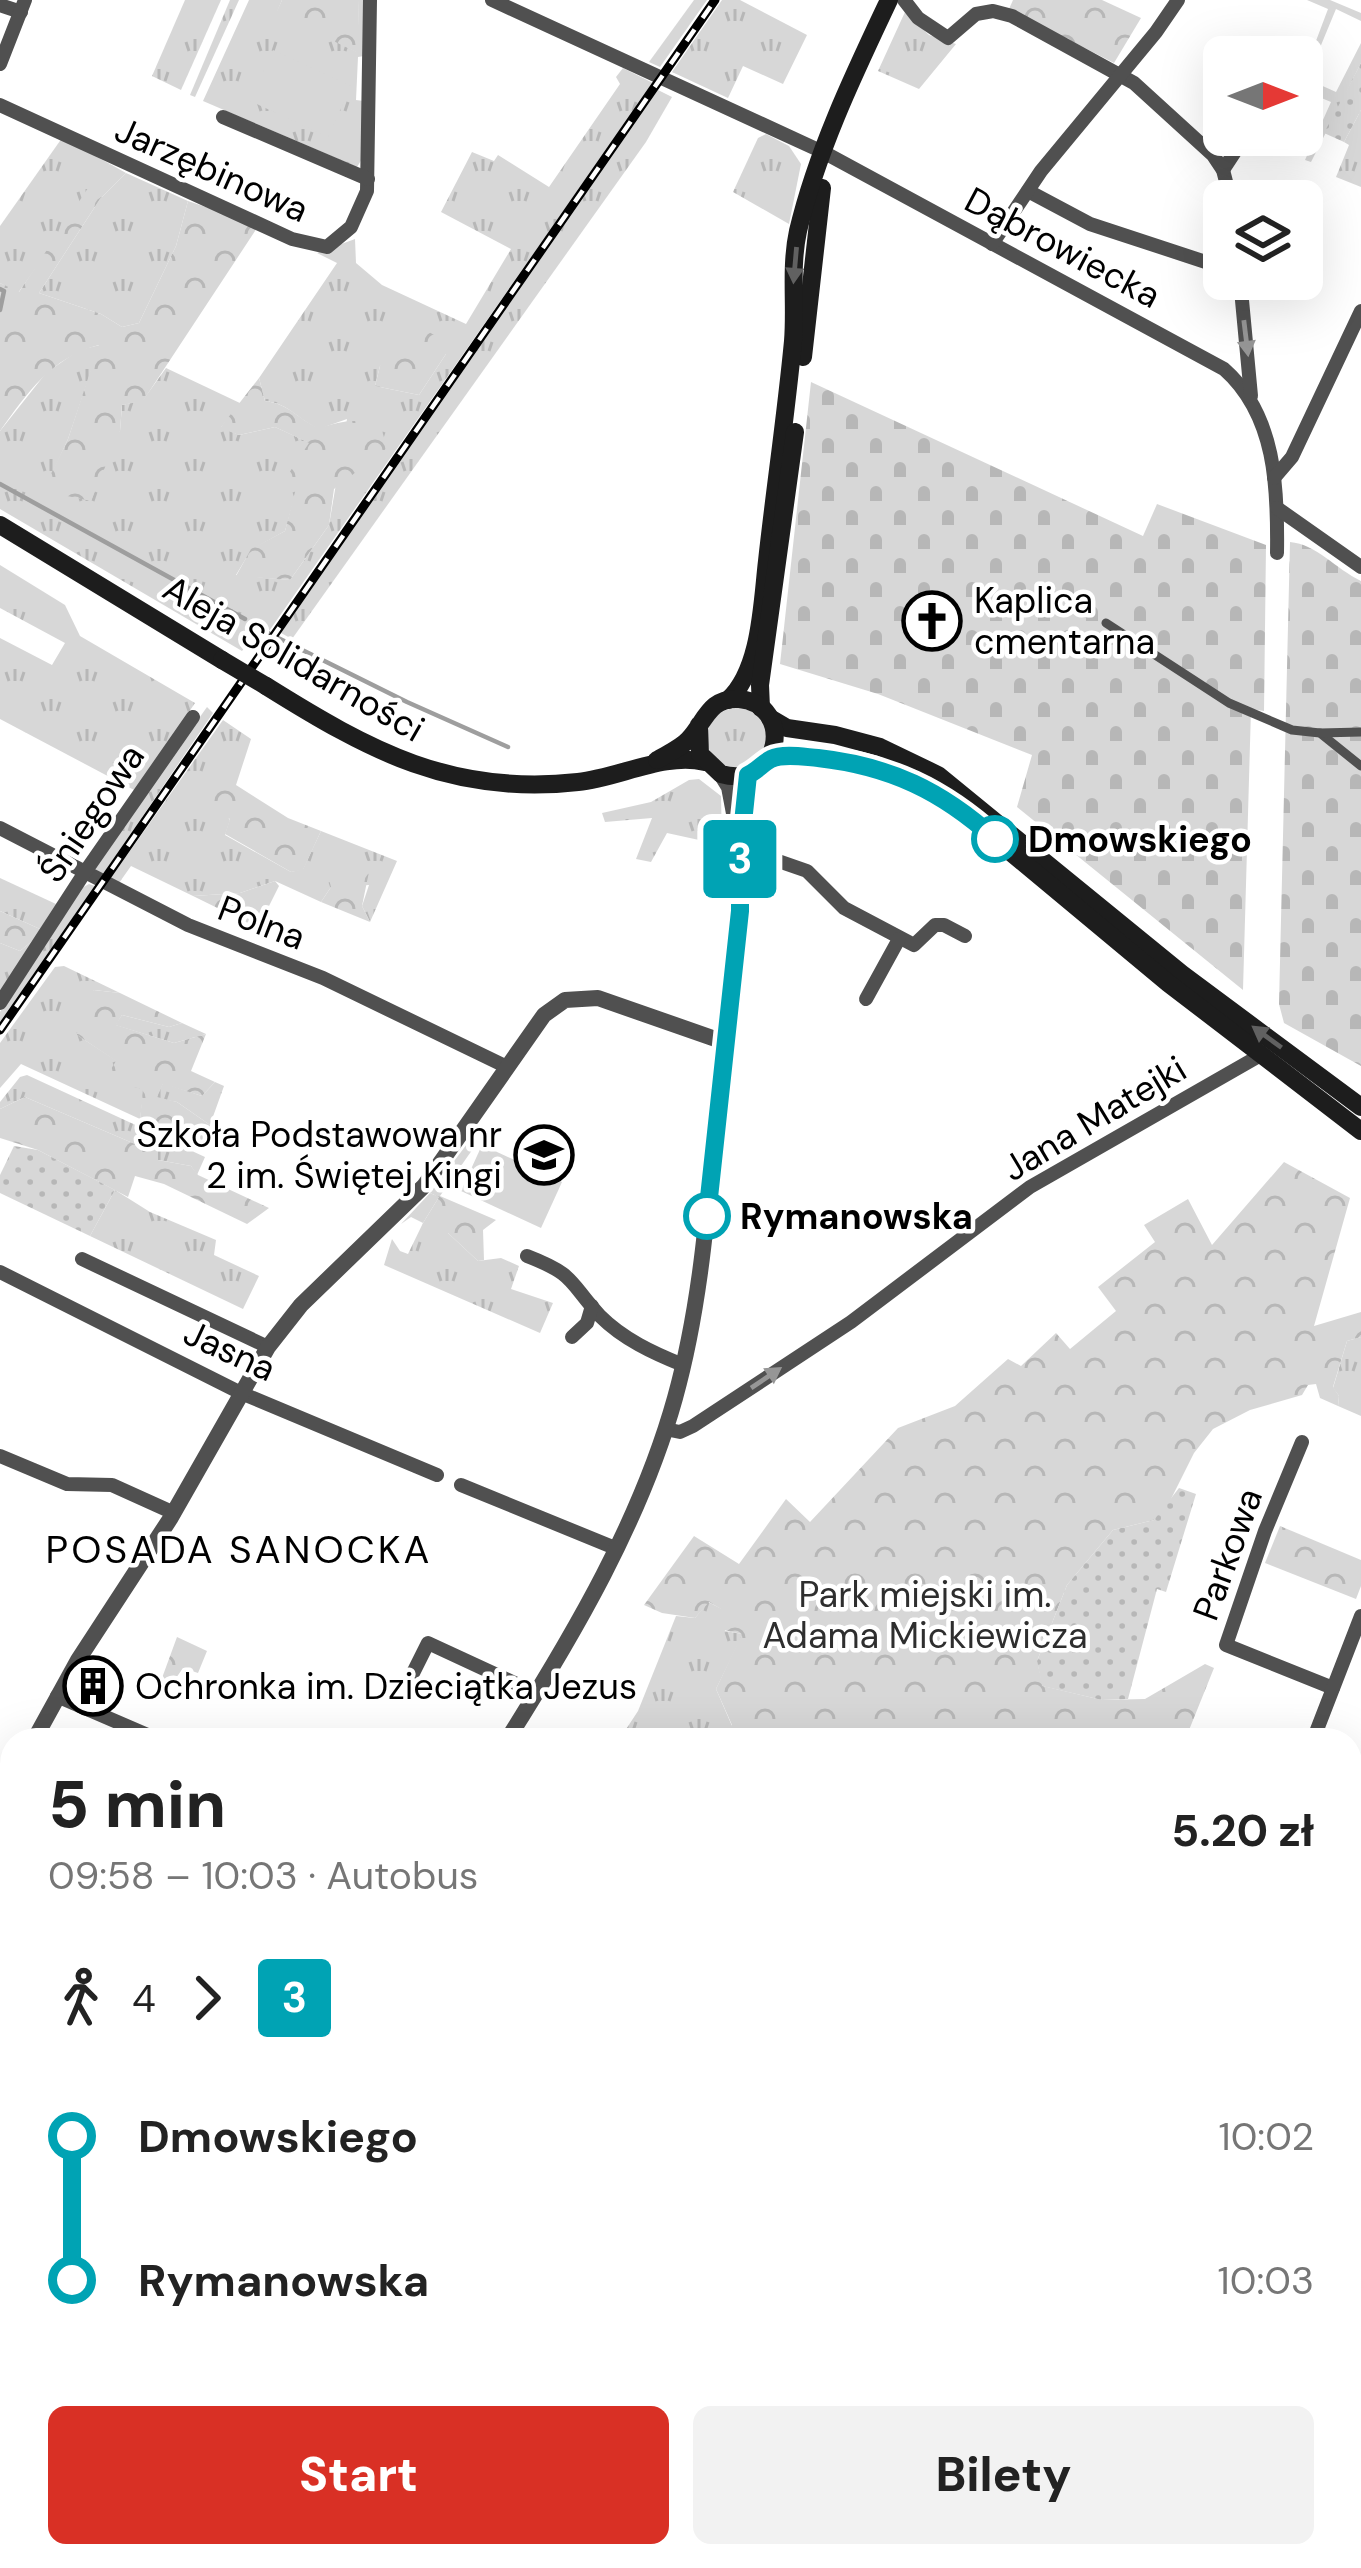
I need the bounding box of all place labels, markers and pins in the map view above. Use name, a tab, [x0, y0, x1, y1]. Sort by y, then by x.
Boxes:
place label: Kaplica cmentarna	[974, 577, 1155, 665]
church icon: Kaplica cmentarna	[901, 590, 963, 652]
place label: Dmowskiego	[1028, 816, 1252, 863]
marker: Dmowskiego	[973, 817, 1017, 861]
place label: Szkoła Podstawowa nr 2 im. Świętej Kingi	[136, 1111, 502, 1199]
school or university icon: Szkoła Podstawowa nr 2 im. Świętej Kingi	[513, 1124, 575, 1186]
place label: Rymanowska	[740, 1193, 973, 1240]
marker: Rymanowska	[685, 1194, 729, 1238]
building icon: Ochronka im. Dzieciątka Jezus	[62, 1655, 124, 1717]
place label: Ochronka im. Dzieciątka Jezus	[135, 1663, 637, 1710]

